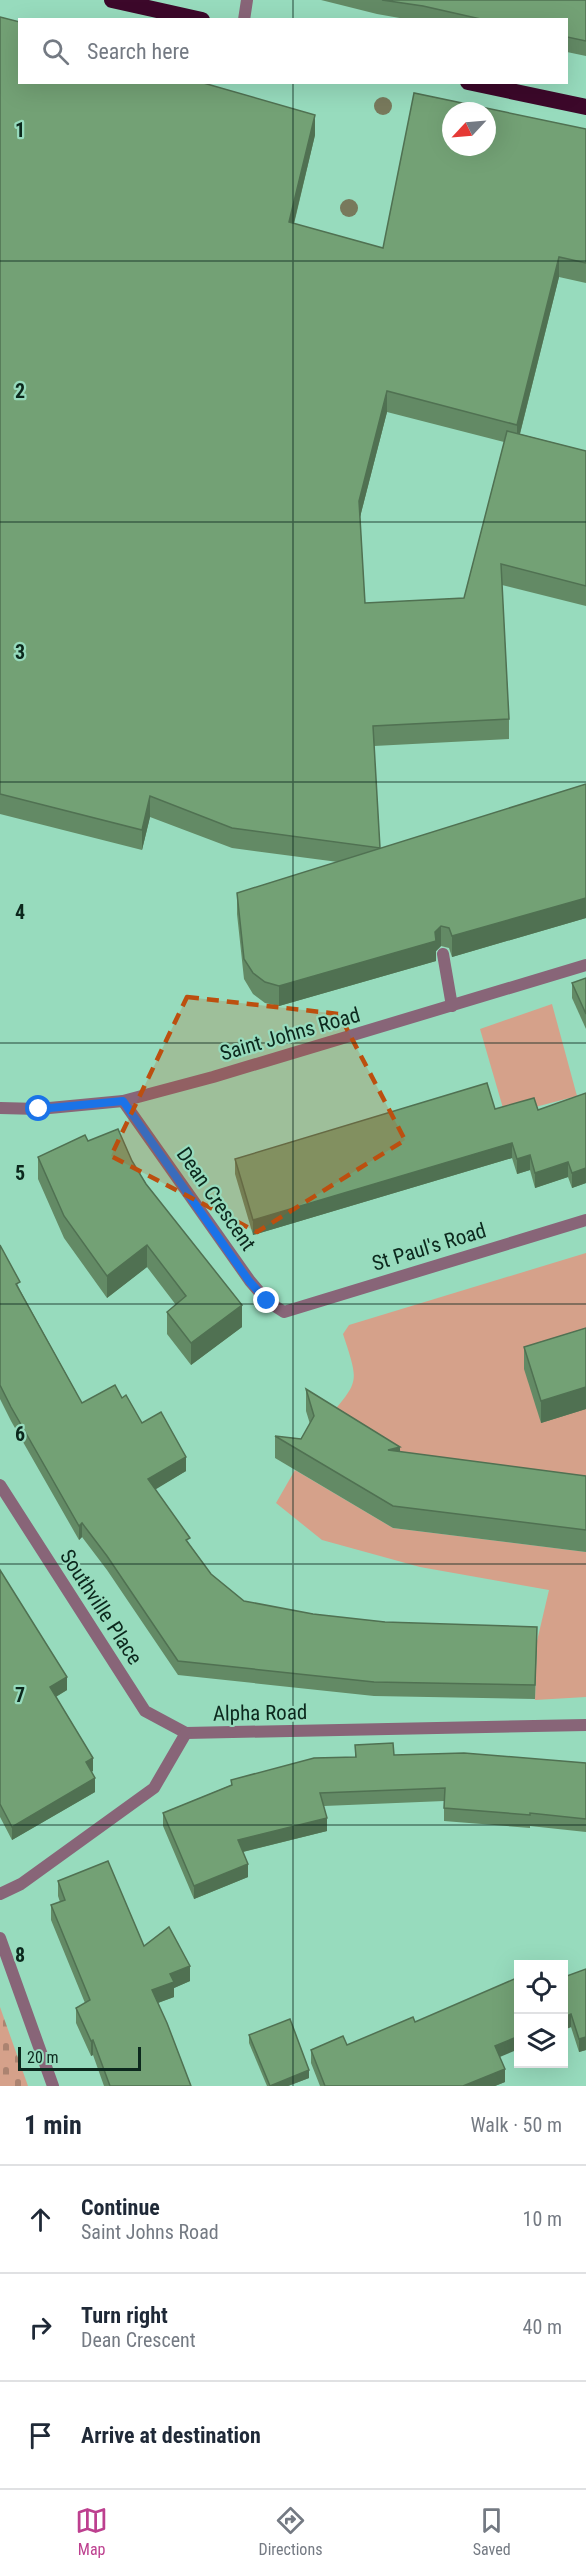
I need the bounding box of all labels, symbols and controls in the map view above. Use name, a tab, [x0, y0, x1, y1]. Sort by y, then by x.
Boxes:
search box	[18, 18, 568, 84]
icon: search	[39, 35, 72, 68]
text: Search here	[87, 39, 189, 64]
north arrow	[442, 102, 496, 156]
text: 1	[15, 118, 25, 142]
text: 2	[15, 379, 25, 403]
text: 3	[15, 640, 25, 664]
text: 4	[15, 900, 25, 924]
street label: Saint Johns Road	[217, 1003, 363, 1065]
route start	[25, 1095, 51, 1121]
street label: Dean Crescent	[172, 1143, 260, 1255]
text: 5	[15, 1161, 25, 1185]
street label: St Paul's Road	[369, 1218, 489, 1276]
route end	[253, 1287, 279, 1313]
text: 6	[15, 1422, 25, 1446]
street label: Southville Place	[55, 1545, 147, 1669]
text: 7	[15, 1683, 25, 1707]
street label: Alpha Road	[213, 1700, 307, 1726]
text: 8	[15, 1943, 25, 1967]
map controls	[514, 1960, 568, 2068]
button: locate	[514, 1960, 568, 2014]
button: layers	[514, 2014, 568, 2068]
scale bar	[18, 2044, 141, 2072]
text: 20 m	[27, 2048, 59, 2067]
text: 1 min	[24, 2110, 82, 2140]
text: Walk · 50 m	[470, 2113, 562, 2137]
text: Continue	[81, 2195, 160, 2220]
icon: ahead	[24, 2203, 57, 2236]
text: 10 m	[523, 2207, 562, 2231]
text: Saint Johns Road	[81, 2220, 219, 2244]
text: Turn right	[81, 2303, 168, 2328]
icon: right	[24, 2311, 57, 2344]
text: 40 m	[523, 2315, 562, 2339]
text: Dean Crescent	[81, 2328, 196, 2352]
icon: arrive	[24, 2419, 57, 2452]
text: Arrive at destination	[81, 2423, 261, 2448]
tab: Map	[75, 2504, 108, 2559]
tab: Directions	[259, 2504, 322, 2559]
tab: Saved	[473, 2504, 511, 2559]

